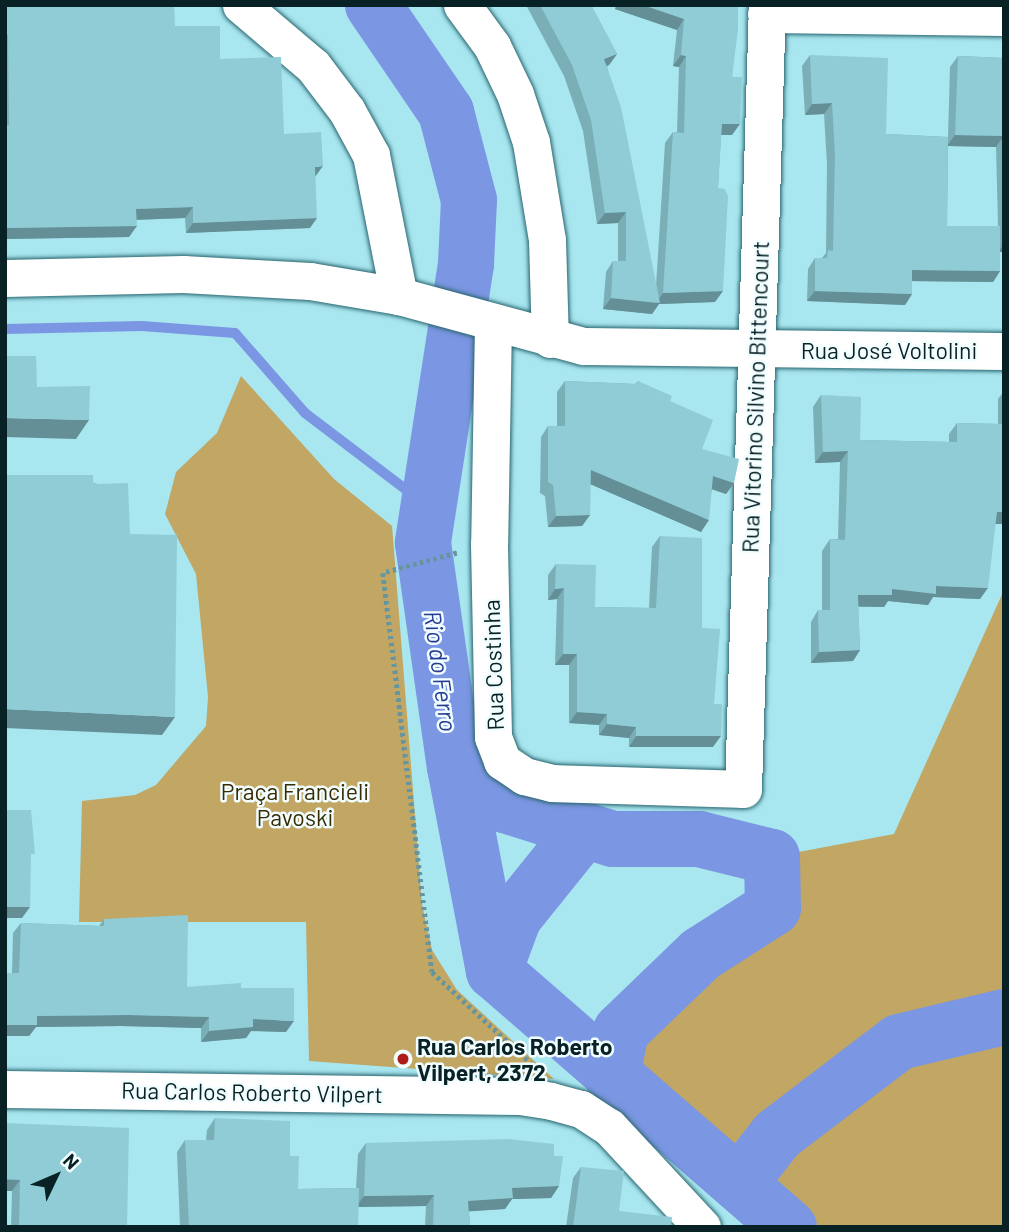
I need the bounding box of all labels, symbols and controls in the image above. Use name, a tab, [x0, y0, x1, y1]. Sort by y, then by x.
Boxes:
street label: Rua Vitorino Silvino Bittencourt	[736, 241, 774, 553]
street label: Rua José Voltolini	[801, 336, 977, 364]
street label: Rua Costinha	[477, 599, 509, 731]
water label: Rio do Ferro	[418, 609, 464, 733]
park label: Praça Francieli Pavoski	[221, 777, 369, 831]
place label: Rua Carlos Roberto Vilpert, 2372	[417, 1032, 612, 1086]
marker: Rua Carlos Roberto Vilpert, 2372	[395, 1051, 411, 1067]
street label: Rua Carlos Roberto Vilpert	[121, 1076, 383, 1108]
north arrow	[21, 1141, 91, 1211]
text: N	[59, 1149, 84, 1174]

